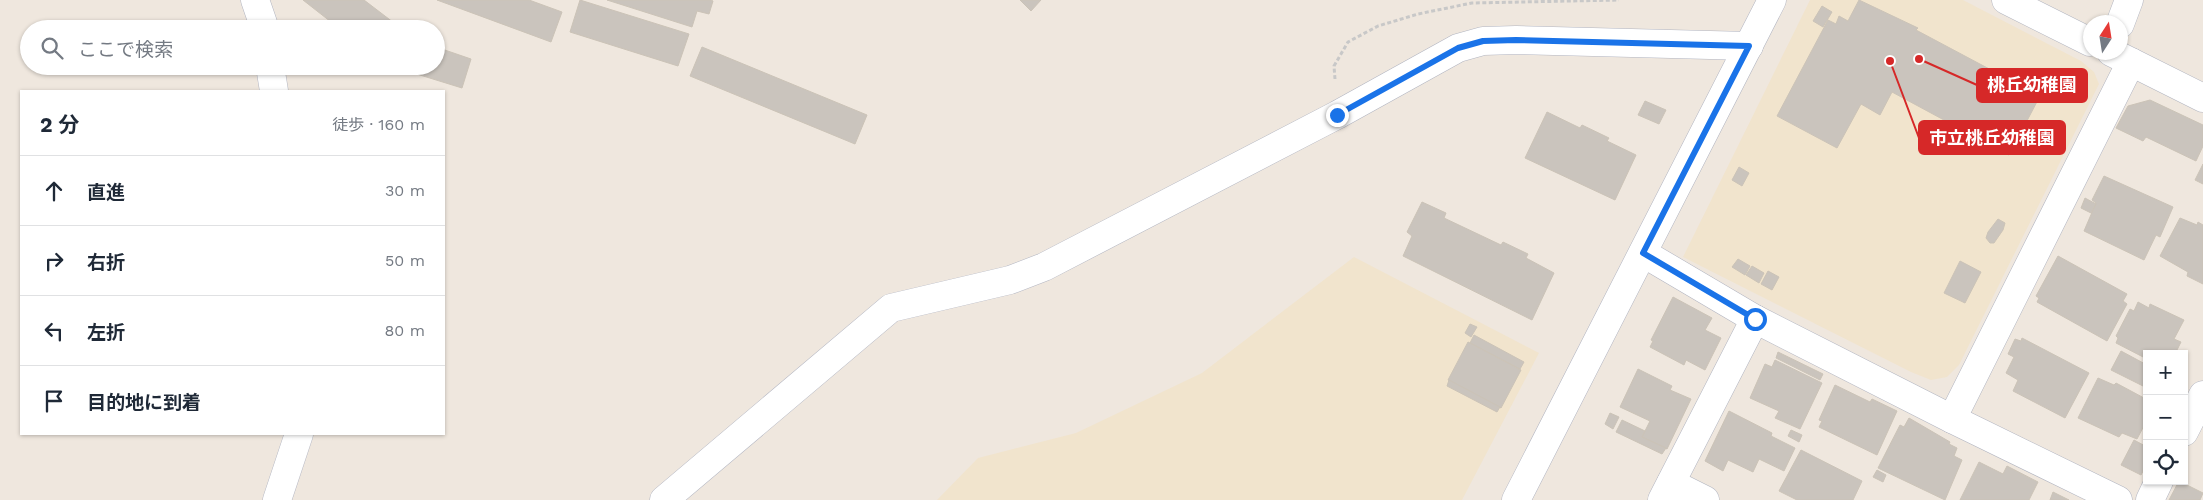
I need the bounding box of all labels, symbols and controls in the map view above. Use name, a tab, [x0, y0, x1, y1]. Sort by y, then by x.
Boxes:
north arrow	[2083, 15, 2128, 60]
search box	[20, 20, 445, 75]
icon: search	[38, 34, 66, 62]
text: ここで検索	[78, 38, 173, 61]
callout: 桃丘幼稚園	[1977, 69, 2087, 102]
text: 桃丘幼稚園	[1987, 74, 2077, 95]
route end	[1326, 104, 1349, 127]
text: 2 分	[40, 112, 80, 137]
text: 徒歩 · 160 m	[332, 115, 425, 134]
callout: 市立桃丘幼稚園	[1919, 121, 2065, 154]
text: 市立桃丘幼稚園	[1929, 127, 2055, 148]
icon: ahead	[40, 177, 68, 205]
text: 直進	[87, 181, 125, 204]
text: 30 m	[385, 181, 425, 200]
icon: right	[40, 247, 68, 275]
text: 右折	[87, 251, 125, 274]
text: 50 m	[385, 251, 425, 270]
route start	[1744, 308, 1767, 331]
icon: left	[40, 317, 68, 345]
text: 左折	[87, 321, 125, 344]
text: 80 m	[384, 321, 425, 340]
map controls	[2143, 350, 2188, 485]
button: +	[2143, 350, 2188, 395]
icon: arrive	[40, 387, 68, 415]
text: 目的地に到着	[87, 391, 201, 414]
button: −	[2143, 395, 2188, 440]
button: locate	[2143, 440, 2188, 485]

